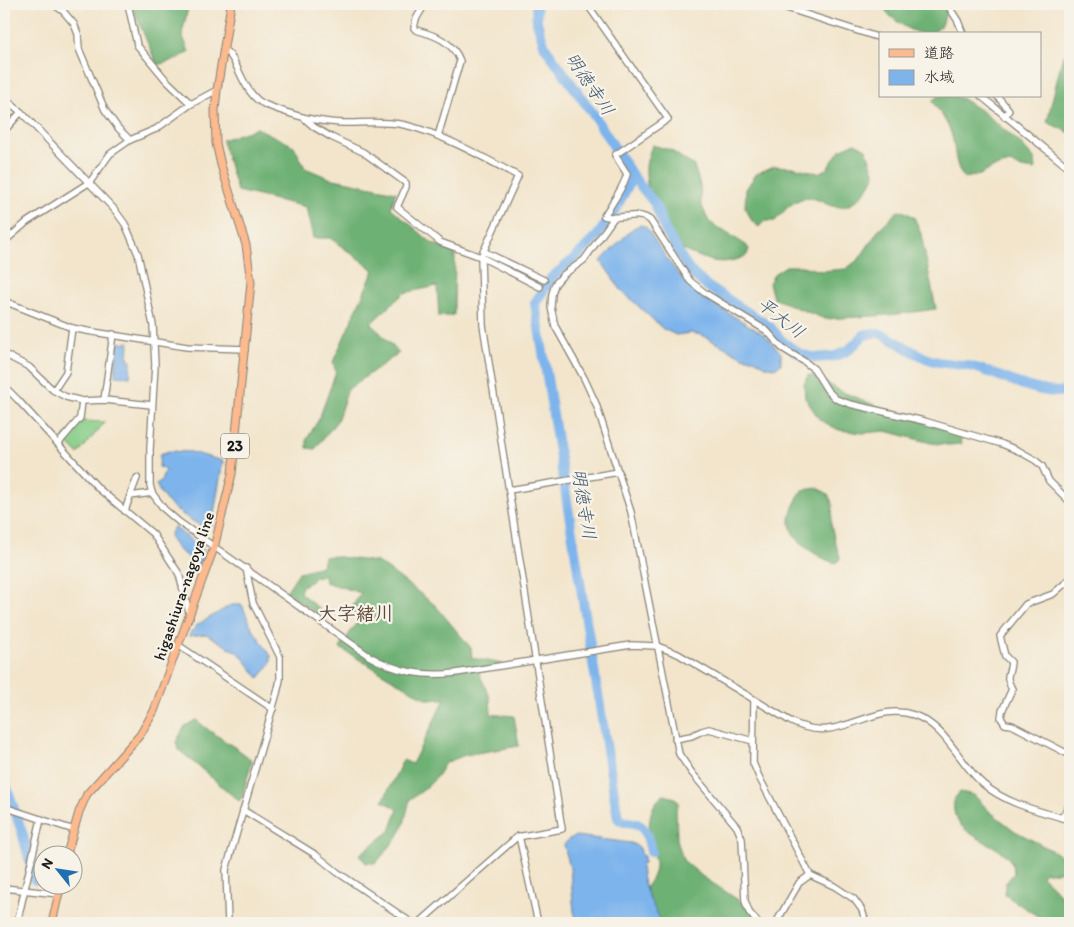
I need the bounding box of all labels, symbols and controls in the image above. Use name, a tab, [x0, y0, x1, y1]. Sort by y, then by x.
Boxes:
legend	[879, 32, 1042, 98]
text: 道路	[924, 44, 954, 62]
water label: 明徳寺川	[561, 48, 619, 120]
text: 水域	[924, 68, 954, 86]
water label: 平大川	[753, 293, 809, 343]
road number: 23	[221, 434, 249, 458]
water label: 明徳寺川	[568, 467, 600, 541]
street label: higashiura-nagoya line	[150, 509, 218, 663]
district label: 大字緒川	[318, 602, 394, 625]
north arrow	[32, 844, 82, 894]
text: N	[37, 855, 57, 872]

